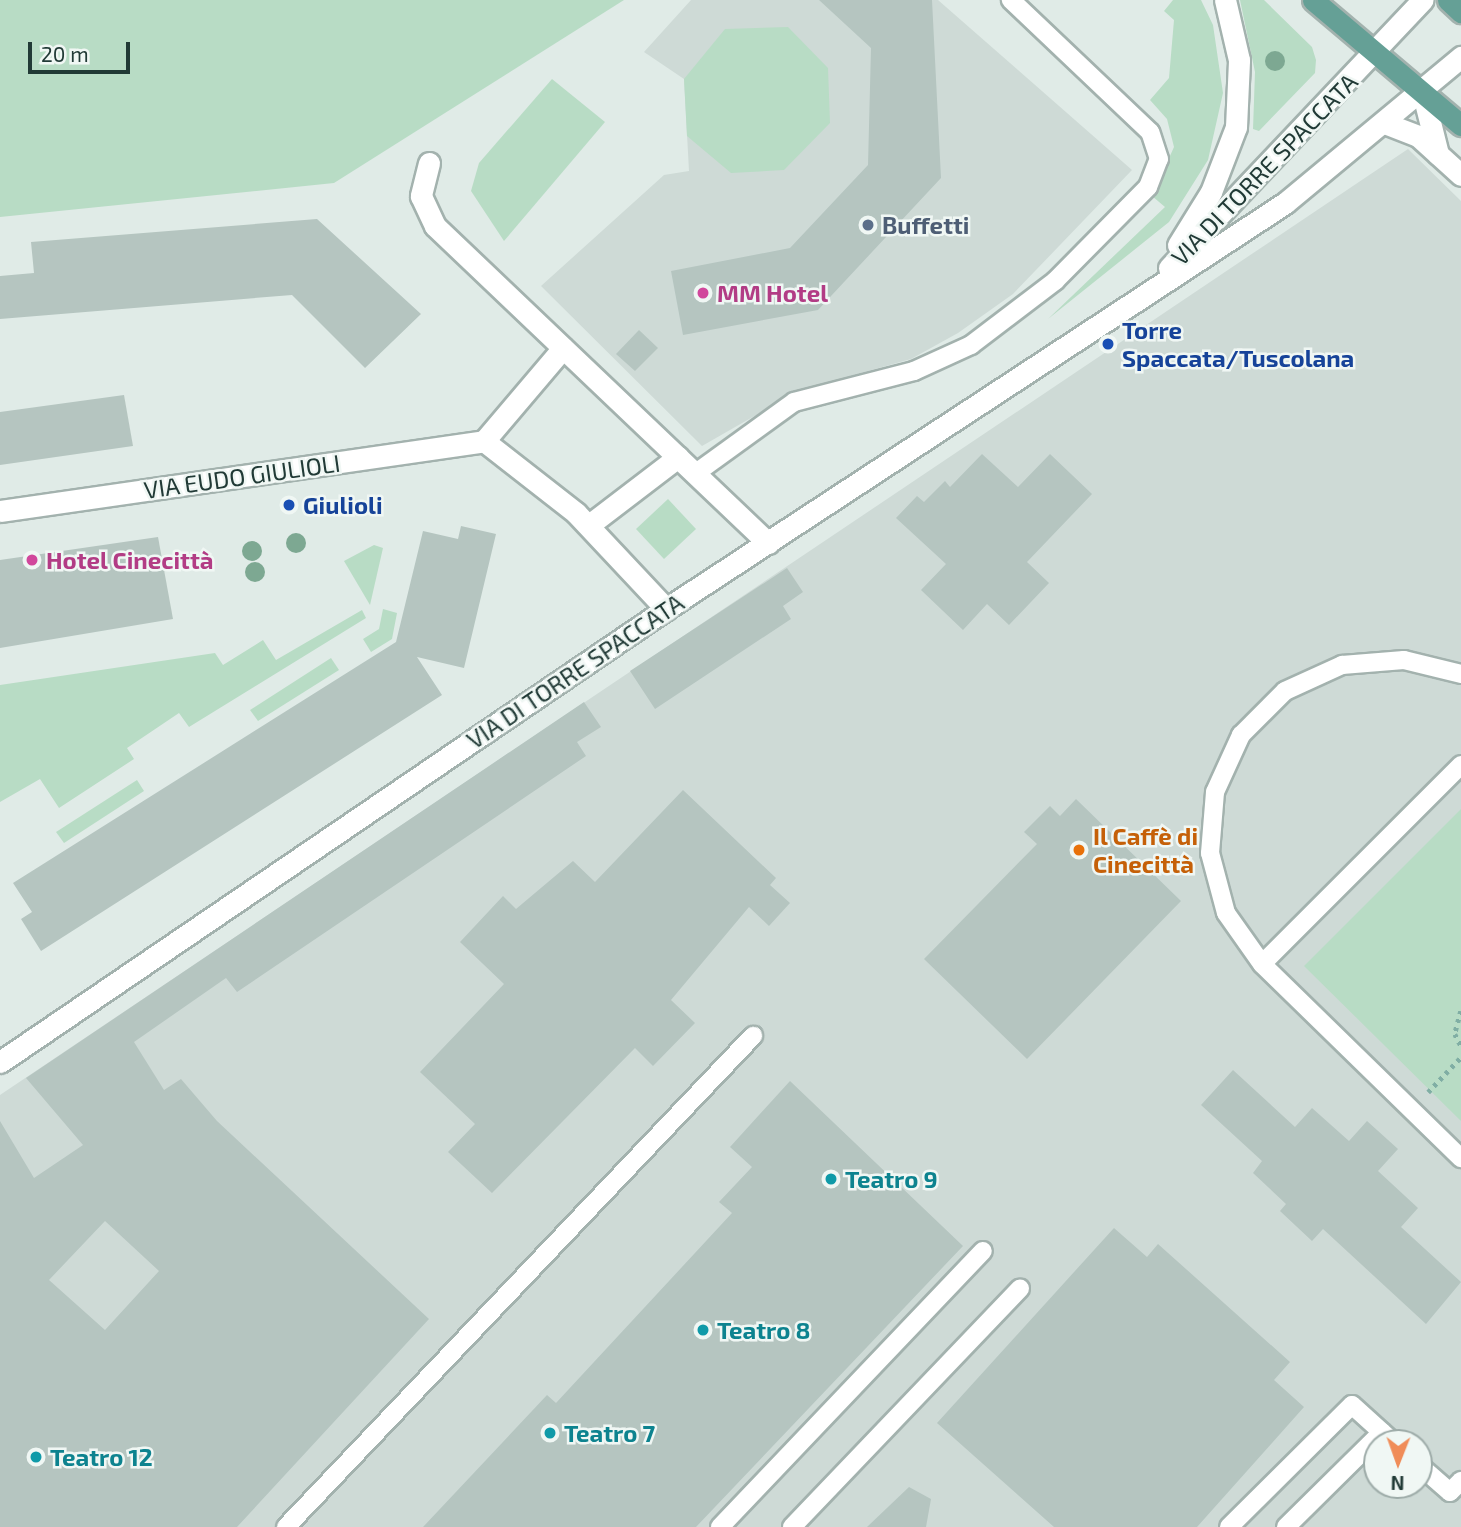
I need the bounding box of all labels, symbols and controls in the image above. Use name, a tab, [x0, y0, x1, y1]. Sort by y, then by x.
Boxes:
scale bar	[32, 28, 133, 72]
text: 20 m	[41, 41, 89, 66]
street label: VIA DI TORRE SPACCATA	[1165, 67, 1363, 271]
place label: Buffetti	[882, 211, 969, 239]
marker: Buffetti	[860, 217, 876, 233]
place label: MM Hotel	[717, 279, 828, 307]
marker: MM Hotel	[695, 285, 711, 301]
place label: Torre Spaccata/Tuscolana	[1122, 316, 1354, 372]
marker: Torre Spaccata/Tuscolana	[1100, 336, 1116, 352]
street label: VIA EUDO GIULIOLI	[142, 448, 342, 504]
place label: Giulioli	[303, 491, 383, 519]
marker: Giulioli	[281, 497, 297, 513]
place label: Hotel Cinecittà	[46, 546, 214, 574]
marker: Hotel Cinecittà	[24, 552, 40, 568]
street label: VIA DI TORRE SPACCATA	[461, 587, 689, 755]
place label: Il Caffè di Cinecittà	[1093, 822, 1199, 878]
marker: Il Caffè di Cinecittà	[1071, 842, 1087, 858]
place label: Teatro 9	[845, 1165, 938, 1193]
marker: Teatro 9	[823, 1171, 839, 1187]
place label: Teatro 8	[717, 1316, 810, 1344]
marker: Teatro 8	[695, 1322, 711, 1338]
place label: Teatro 7	[564, 1419, 655, 1447]
marker: Teatro 7	[542, 1425, 558, 1441]
north arrow	[1363, 1429, 1433, 1499]
place label: Teatro 12	[50, 1443, 153, 1471]
marker: Teatro 12	[28, 1449, 44, 1465]
text: N	[1391, 1472, 1405, 1495]

